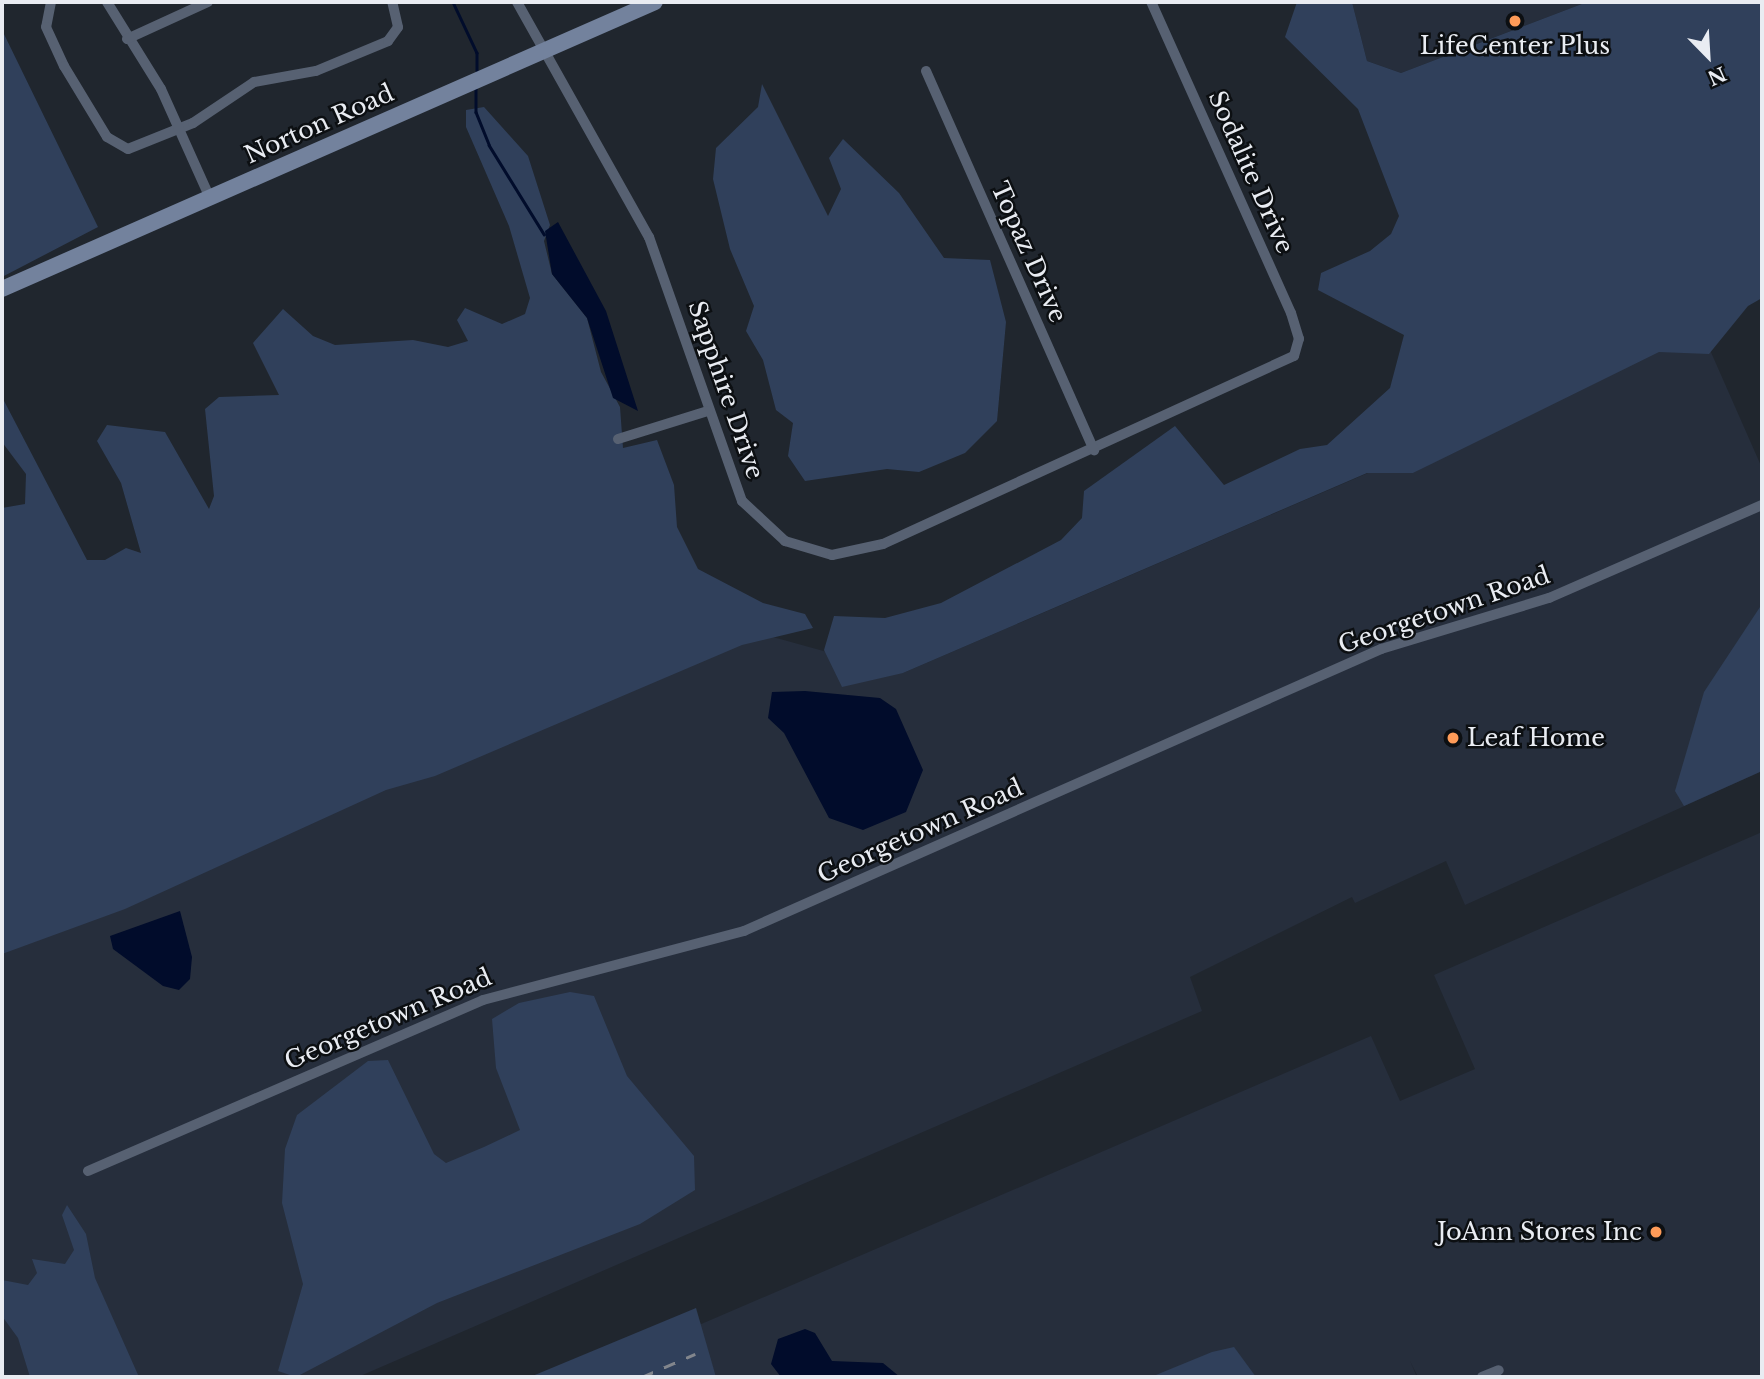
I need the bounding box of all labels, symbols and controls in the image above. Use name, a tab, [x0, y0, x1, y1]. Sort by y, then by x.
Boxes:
marker: LifeCenter Plus	[1507, 13, 1523, 29]
north arrow	[1673, 21, 1743, 91]
place label: LifeCenter Plus	[1420, 32, 1610, 60]
text: N	[1704, 62, 1730, 90]
street label: Norton Road	[240, 78, 398, 170]
street label: Sodalite Drive	[1202, 86, 1300, 258]
street label: Topaz Drive	[985, 177, 1073, 327]
street label: Sapphire Drive	[682, 297, 770, 483]
street label: Georgetown Road	[1334, 560, 1554, 660]
place label: Leaf Home	[1467, 724, 1605, 752]
marker: Leaf Home	[1445, 730, 1461, 746]
street label: Georgetown Road	[813, 773, 1027, 889]
street label: Georgetown Road	[280, 962, 496, 1076]
place label: JoAnn Stores Inc	[1437, 1218, 1642, 1246]
marker: JoAnn Stores Inc	[1648, 1224, 1664, 1240]

